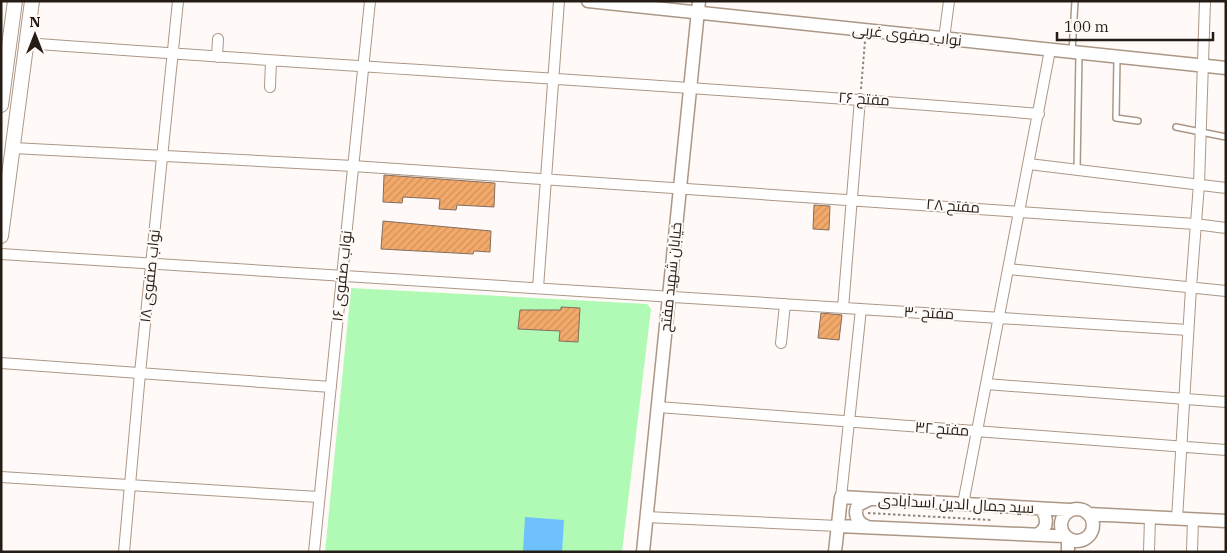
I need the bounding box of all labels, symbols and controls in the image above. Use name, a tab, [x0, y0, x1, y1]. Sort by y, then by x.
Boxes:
north arrow	[10, 10, 60, 60]
scale bar	[1057, 10, 1213, 42]
text: N	[29, 13, 41, 31]
text: 100 m	[1064, 17, 1109, 36]
street label: نواب صفوی غربی	[851, 19, 963, 51]
street label: مفتح ۲۶	[837, 87, 890, 112]
street label: مفتح ۲۸	[925, 194, 981, 219]
street label: خیابان شهید مفتح	[655, 221, 688, 333]
street label: نواب صفوی ۱۸	[135, 228, 165, 324]
street label: نواب صفوی ۱۶	[327, 230, 357, 322]
street label: مفتح ۳۰	[903, 302, 955, 325]
street label: مفتح ۳۲	[914, 417, 970, 442]
street label: سید جمال الدین اسدآبادی	[877, 490, 1035, 518]

